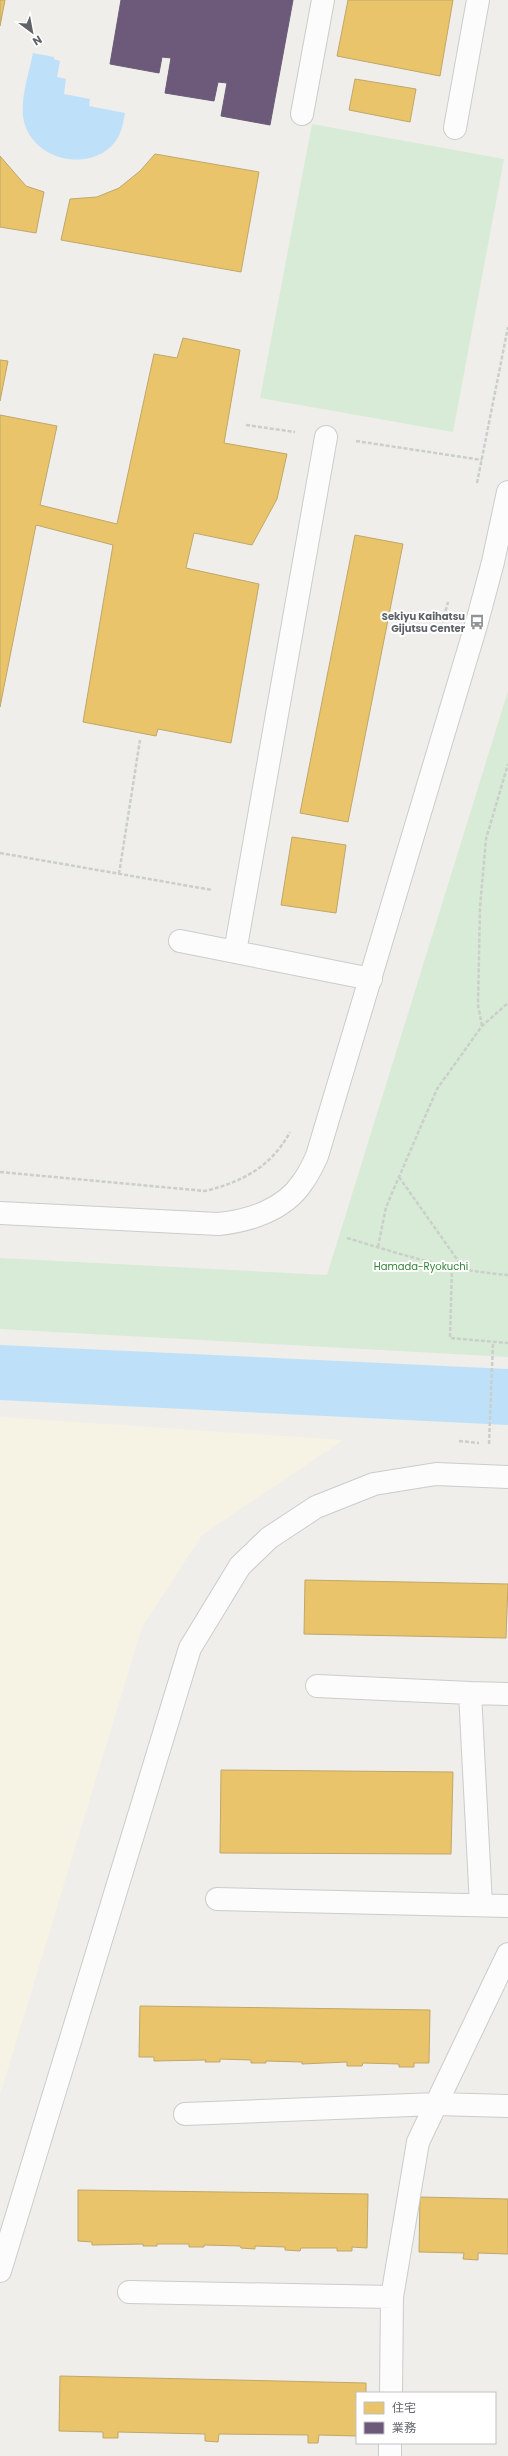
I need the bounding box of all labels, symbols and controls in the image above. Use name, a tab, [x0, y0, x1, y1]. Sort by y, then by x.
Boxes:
north arrow	[12, 12, 52, 52]
text: N	[30, 32, 45, 49]
place label: Sekiyu Kaihatsu Gijutsu Center	[382, 609, 466, 636]
bus stop icon: Sekiyu Kaihatsu Gijutsu Center	[468, 613, 486, 631]
park label: Hamada-Ryokuchi	[374, 1259, 468, 1274]
legend	[356, 2392, 496, 2444]
text: 住宅	[392, 2399, 416, 2416]
text: 業務	[392, 2419, 416, 2436]

